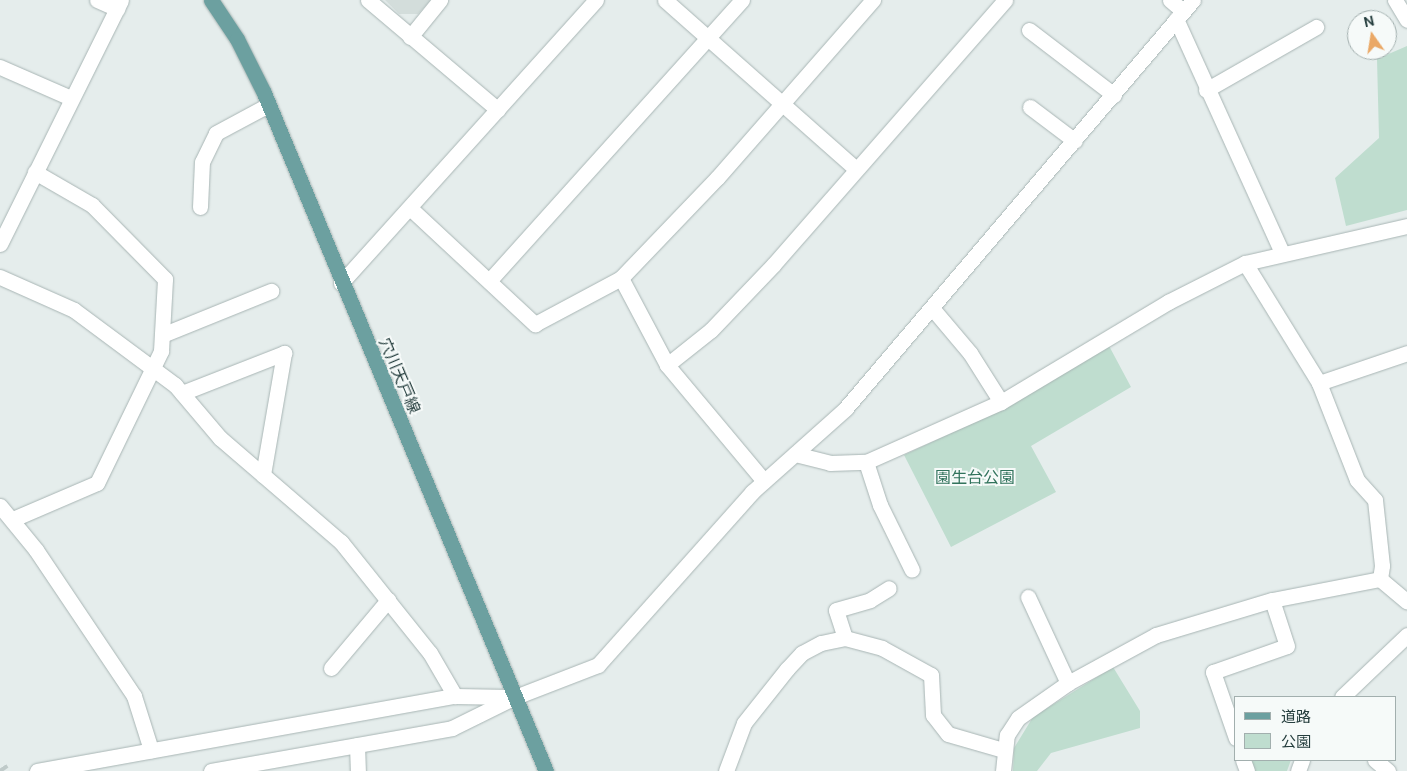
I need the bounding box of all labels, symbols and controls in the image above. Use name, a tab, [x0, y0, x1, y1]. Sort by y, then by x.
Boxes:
north arrow	[1347, 10, 1397, 60]
text: N	[1362, 11, 1376, 31]
street label: 穴川天戸線	[375, 335, 423, 417]
park label: 園生台公園	[935, 468, 1015, 488]
legend	[1234, 696, 1397, 761]
text: 道路	[1281, 707, 1311, 727]
text: 公園	[1281, 732, 1311, 752]

